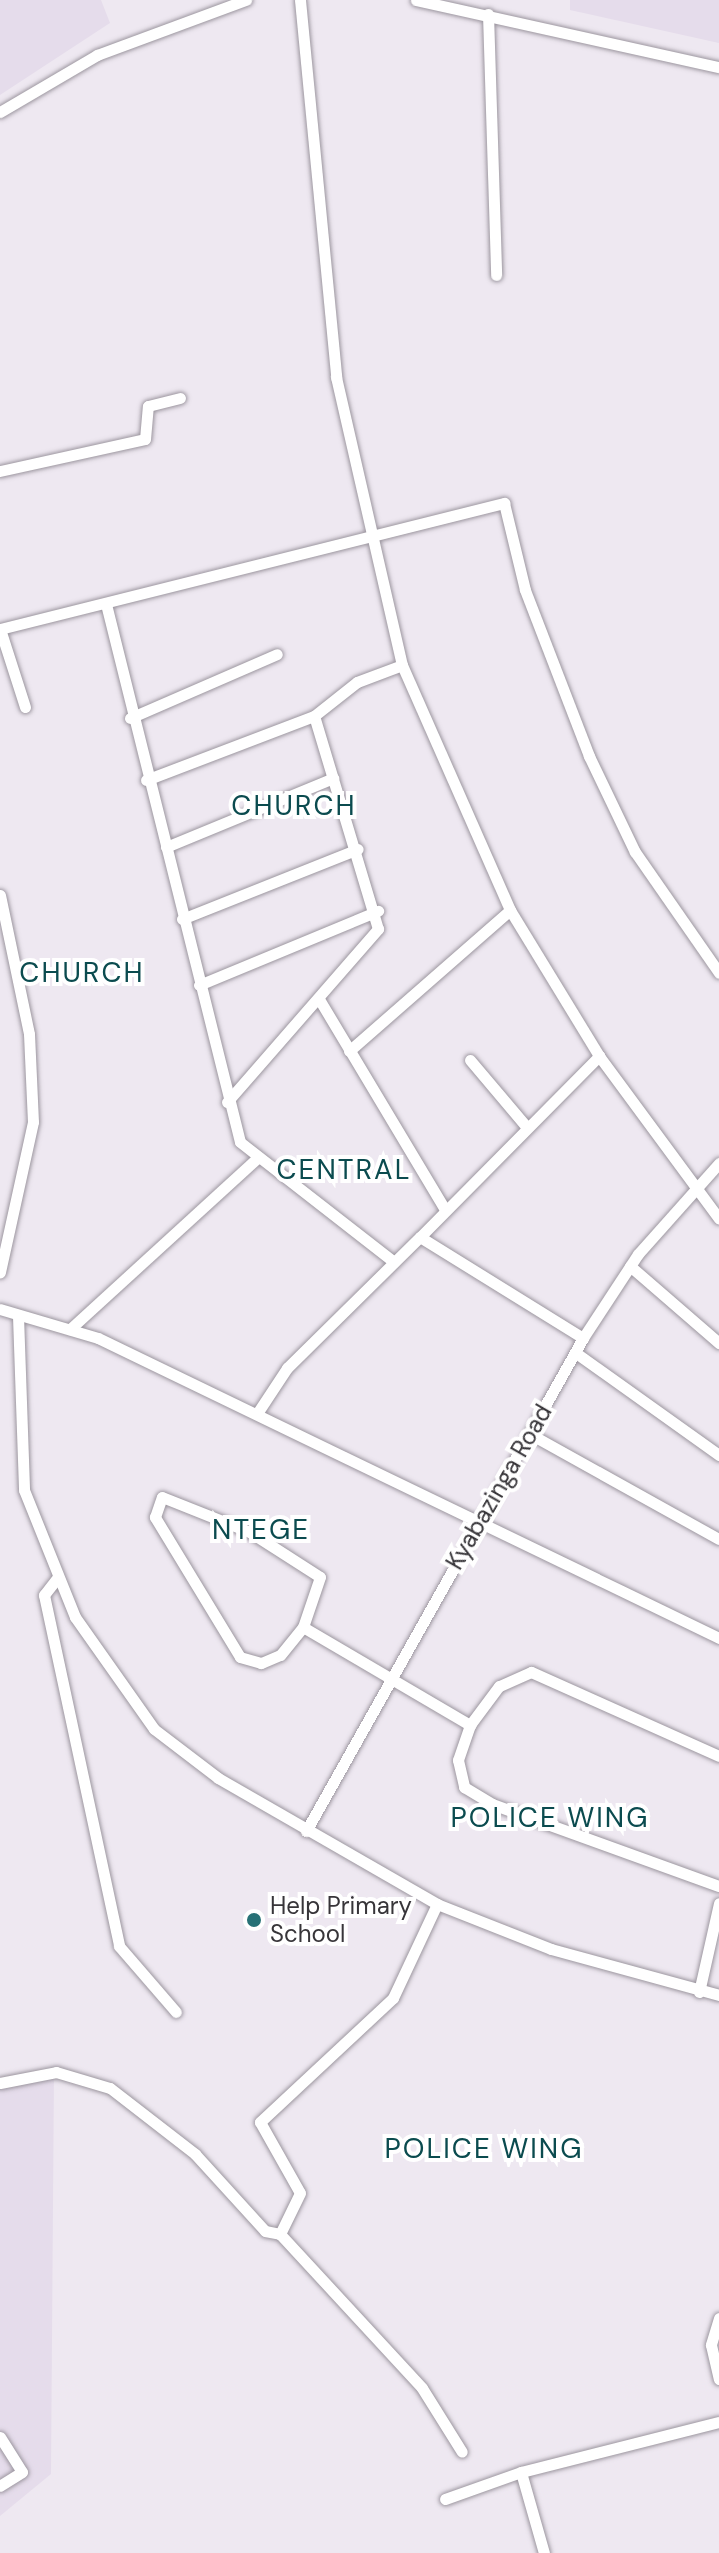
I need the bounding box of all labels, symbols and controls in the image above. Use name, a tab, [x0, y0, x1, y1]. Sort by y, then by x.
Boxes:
district label: CHURCH	[231, 789, 357, 823]
district label: CHURCH	[19, 956, 145, 990]
district label: CENTRAL	[277, 1153, 411, 1187]
street label: Kyabazinga Road	[440, 1399, 558, 1575]
district label: NTEGE	[212, 1513, 310, 1547]
district label: POLICE WING	[451, 1801, 649, 1835]
place label: Help Primary School	[270, 1892, 412, 1948]
marker: Help Primary School	[245, 1911, 263, 1929]
district label: POLICE WING	[385, 2132, 583, 2166]

